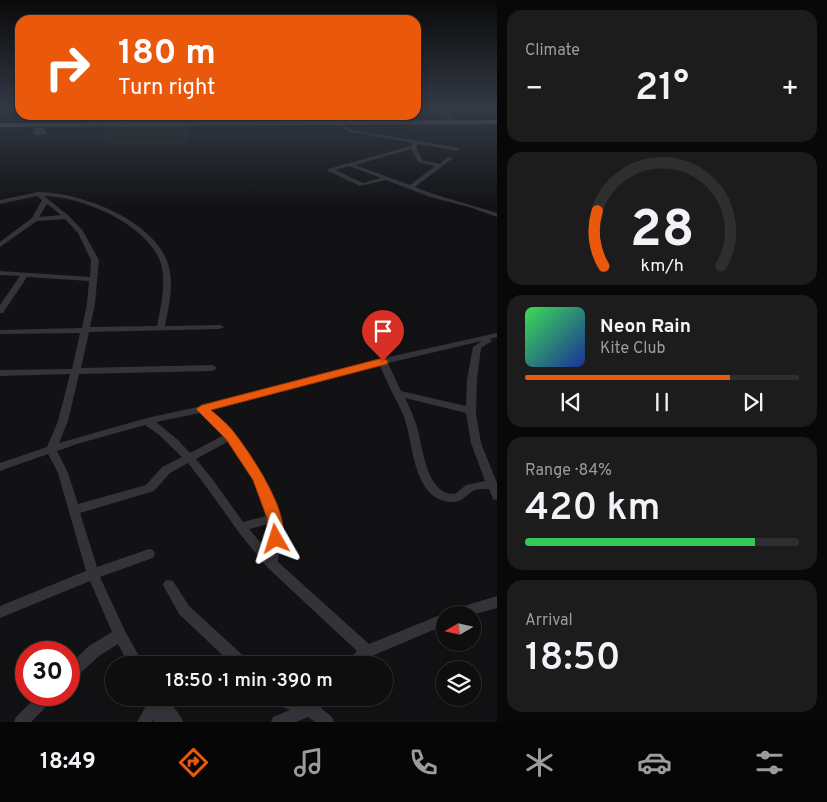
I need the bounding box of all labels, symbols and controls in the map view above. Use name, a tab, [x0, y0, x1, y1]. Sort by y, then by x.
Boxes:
text: 180 m	[118, 32, 216, 76]
icon: right	[35, 35, 100, 100]
text: Climate	[525, 41, 580, 61]
text: 21°	[635, 65, 689, 114]
text: −	[525, 72, 543, 108]
text: +	[781, 72, 799, 108]
text: Turn right	[118, 75, 215, 102]
text: 28	[630, 199, 694, 265]
text: km/h	[640, 255, 684, 278]
pin	[362, 310, 404, 361]
text: Neon Rain	[600, 315, 691, 339]
icon: arrive	[369, 317, 397, 345]
text: Kite Club	[600, 339, 665, 359]
icon: previous	[557, 388, 585, 416]
icon: pause	[648, 388, 676, 416]
icon: next	[739, 388, 767, 416]
text: Range · 84%	[525, 461, 612, 481]
text: 420 km	[525, 485, 660, 534]
position arrow	[249, 512, 301, 564]
north arrow	[436, 606, 481, 651]
map controls	[436, 606, 481, 706]
text: Arrival	[525, 611, 573, 631]
text: 18:50	[525, 635, 621, 684]
speed limit sign: 30	[15, 641, 80, 706]
button: layers	[436, 661, 481, 706]
text: 18:50 · 1 min · 390 m	[165, 669, 333, 693]
icon: directions	[176, 745, 211, 780]
icon: music	[291, 745, 326, 780]
icon: phone	[406, 745, 441, 780]
icon: climate	[522, 745, 557, 780]
icon: car	[637, 745, 672, 780]
icon: filters	[752, 745, 787, 780]
text: 18:49	[40, 749, 96, 776]

